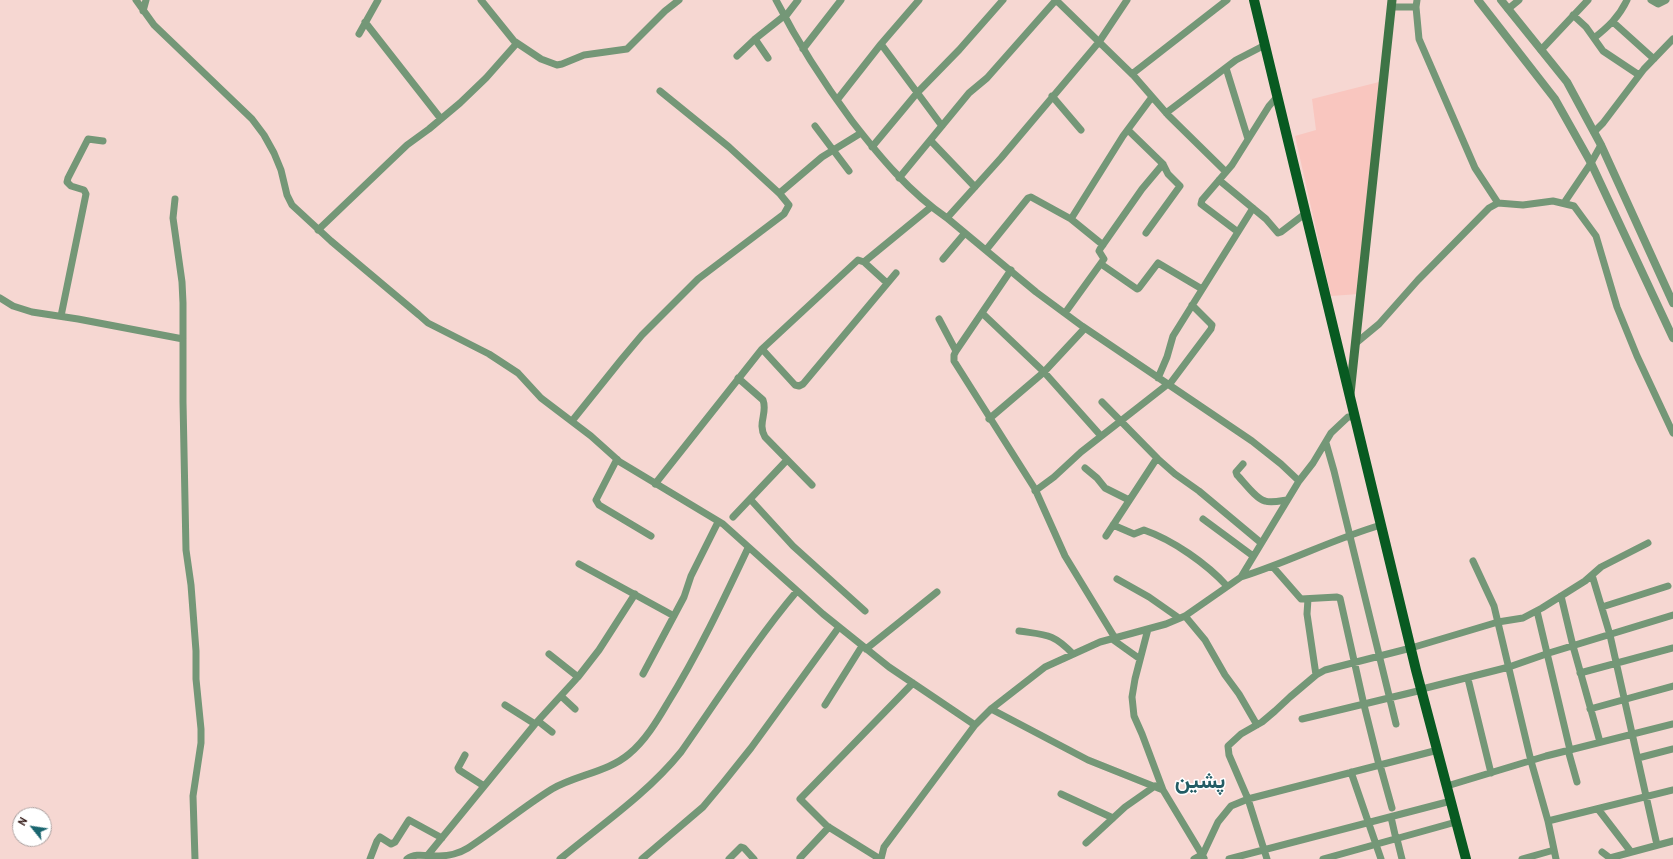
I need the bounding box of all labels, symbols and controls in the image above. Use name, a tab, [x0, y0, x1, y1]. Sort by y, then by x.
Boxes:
district label: پشین	[1175, 769, 1225, 795]
north arrow	[12, 807, 52, 847]
text: N	[15, 815, 30, 828]

